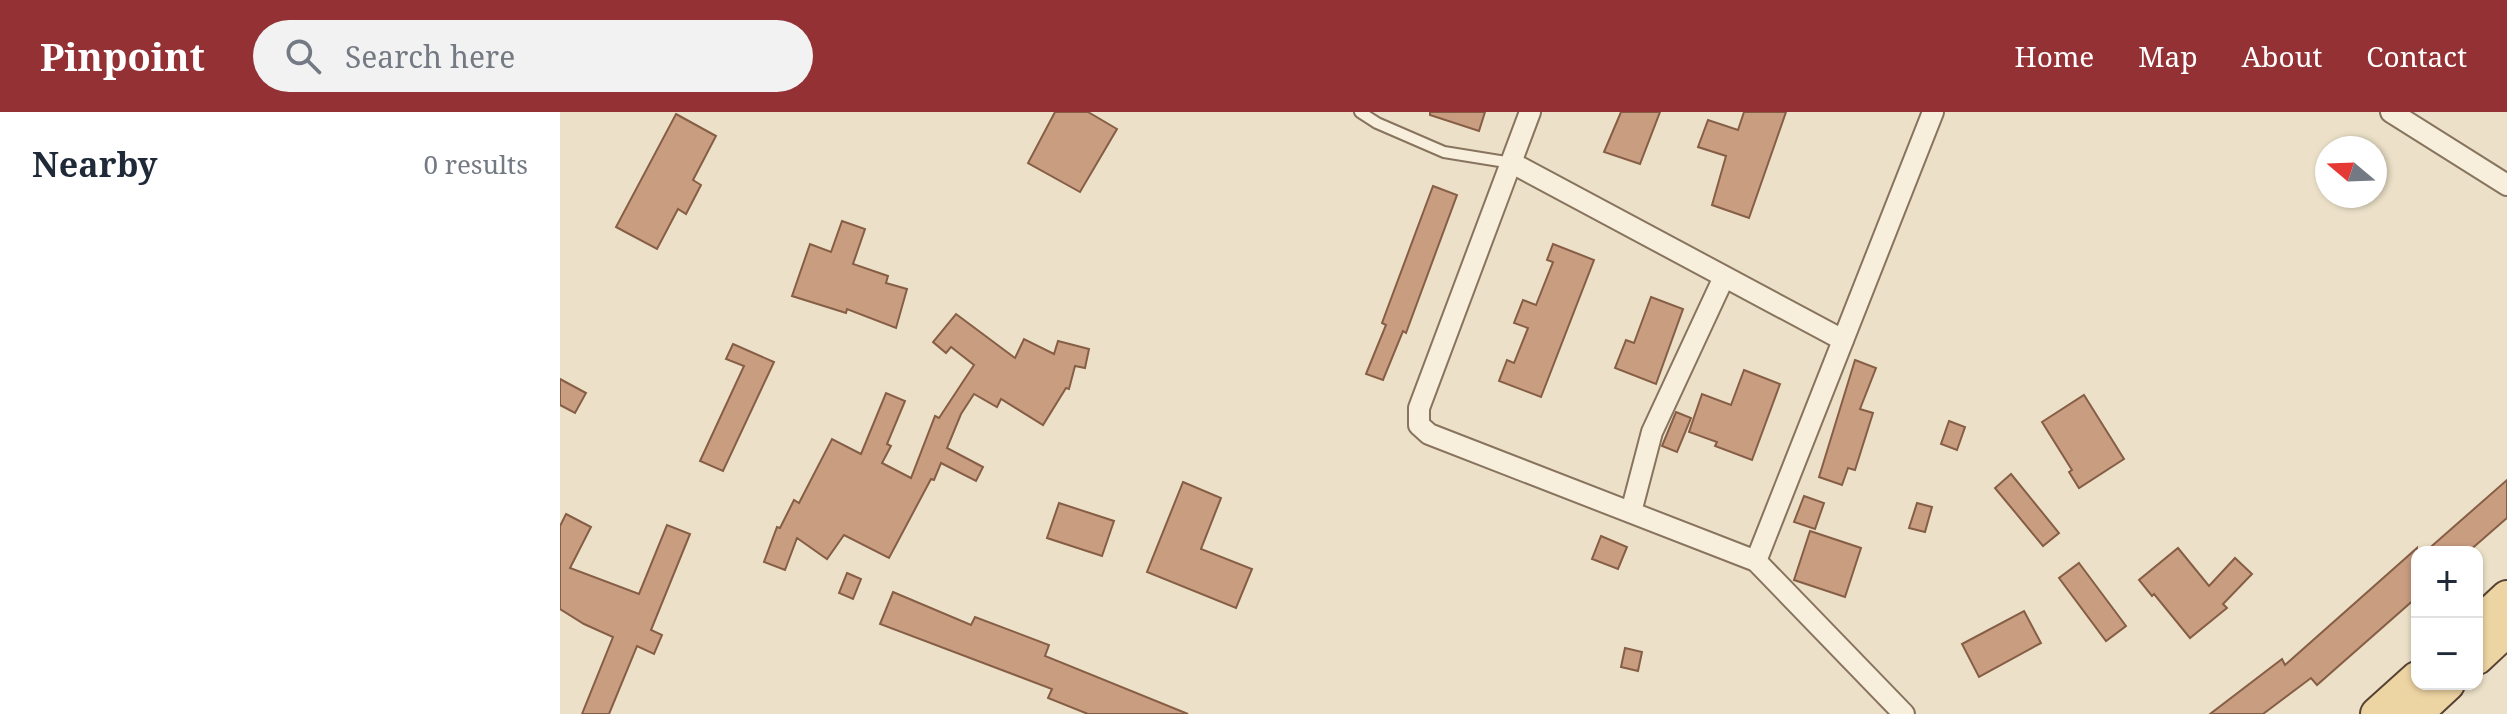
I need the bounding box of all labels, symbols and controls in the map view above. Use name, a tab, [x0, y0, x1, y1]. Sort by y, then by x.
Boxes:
search box	[253, 20, 813, 92]
text: Pinpoint	[40, 30, 205, 82]
icon: search	[281, 34, 325, 78]
text: Search here	[345, 36, 515, 77]
text: Home	[2015, 37, 2094, 75]
text: Map	[2138, 37, 2198, 75]
text: About	[2242, 37, 2322, 75]
text: Contact	[2366, 37, 2467, 75]
north arrow	[2315, 136, 2387, 208]
text: Nearby	[32, 141, 158, 187]
text: 0 results	[423, 146, 528, 182]
map controls	[2411, 546, 2483, 690]
button: +	[2411, 546, 2483, 618]
button: −	[2411, 618, 2483, 690]

